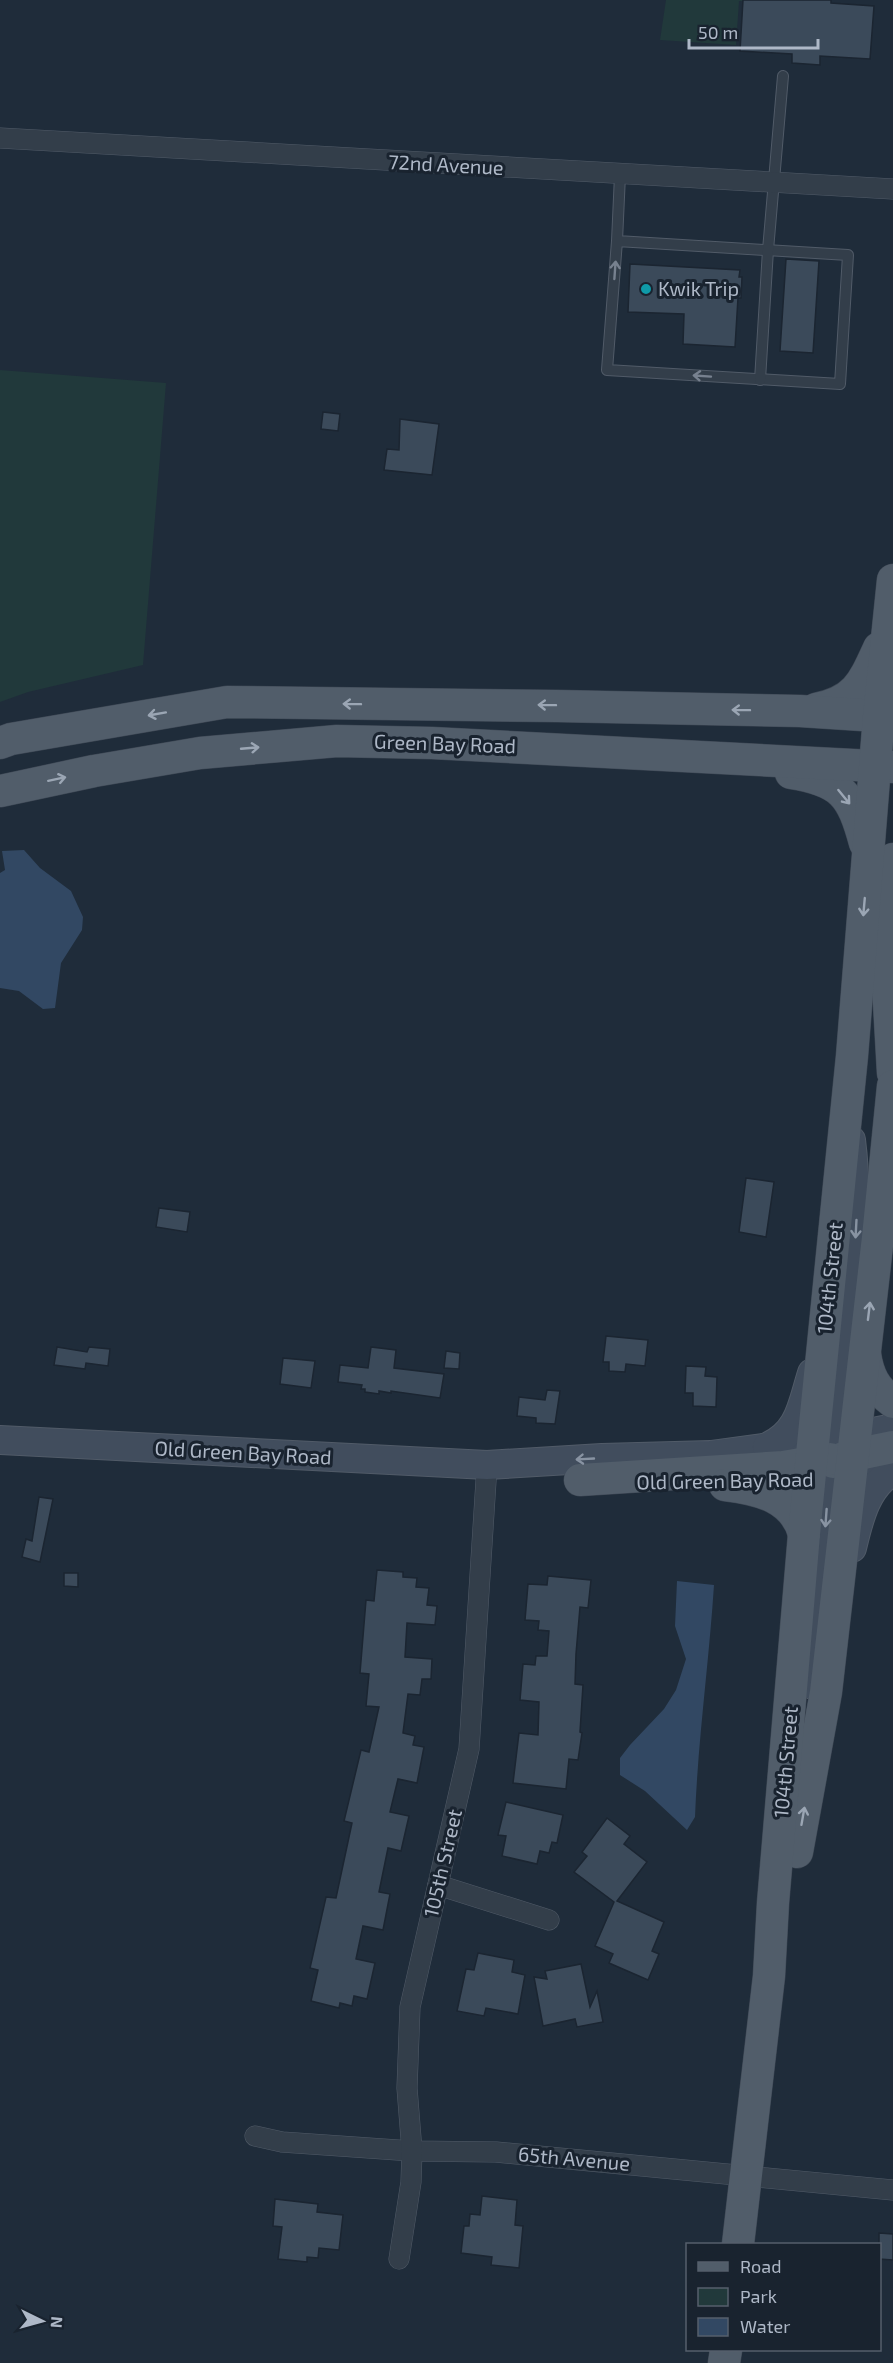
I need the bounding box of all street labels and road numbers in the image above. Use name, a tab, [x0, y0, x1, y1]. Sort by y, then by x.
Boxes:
street label: 72nd Avenue	[388, 149, 504, 179]
street label: Green Bay Road	[374, 729, 516, 757]
street label: 104th Street	[811, 1221, 847, 1335]
street label: Old Green Bay Road	[154, 1435, 332, 1469]
street label: Old Green Bay Road	[636, 1466, 814, 1494]
street label: 104th Street	[768, 1705, 802, 1819]
street label: 105th Street	[418, 1806, 466, 1919]
street label: 65th Avenue	[517, 2141, 631, 2175]

